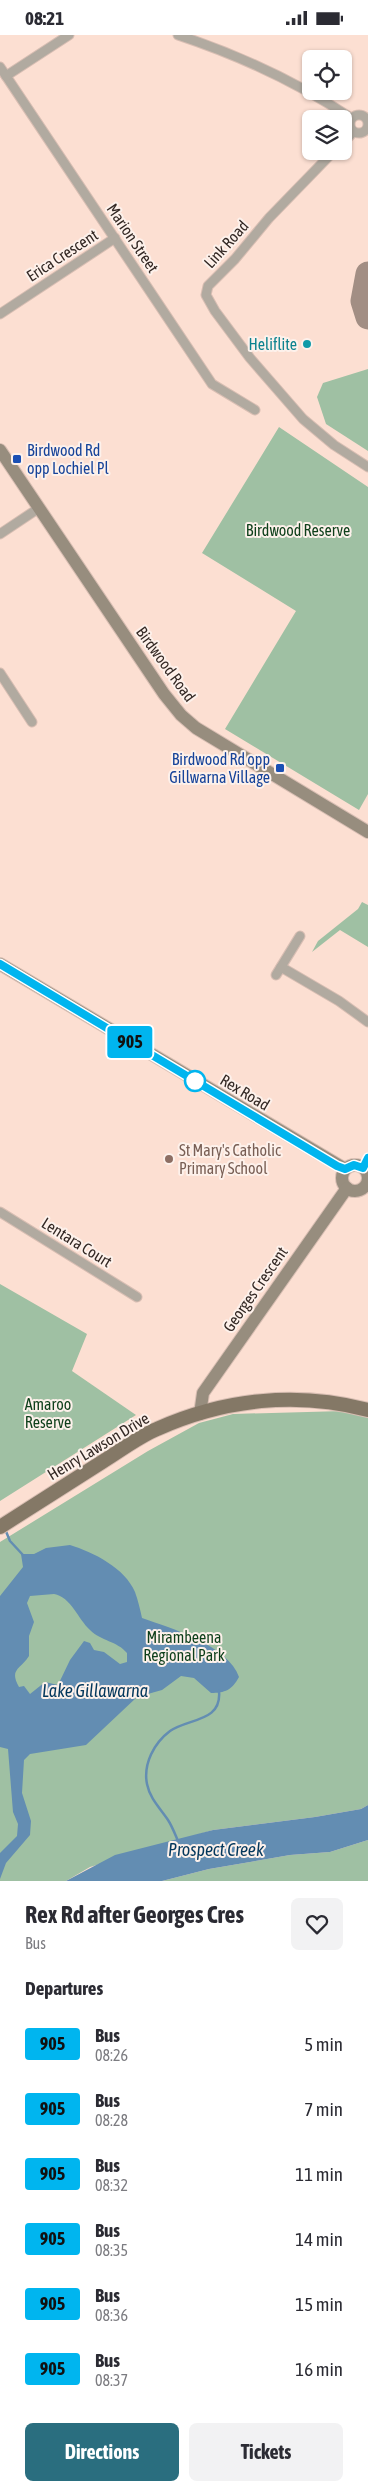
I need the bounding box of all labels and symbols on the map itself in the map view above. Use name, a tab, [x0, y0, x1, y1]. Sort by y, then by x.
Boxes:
street label: Marion Street	[103, 200, 163, 276]
street label: Link Road	[200, 217, 252, 271]
street label: Erica Crescent	[23, 225, 101, 285]
place label: Heliflite	[248, 335, 297, 353]
marker: Heliflite	[301, 338, 313, 350]
place label: Birdwood Rd opp Lochiel Pl	[27, 441, 109, 478]
marker: Birdwood Rd opp Lochiel Pl	[11, 453, 23, 465]
park label: Birdwood Reserve	[246, 521, 350, 539]
street label: Birdwood Road	[133, 623, 199, 705]
place label: Birdwood Rd opp Gillwarna Village	[169, 750, 270, 787]
marker: Birdwood Rd opp Gillwarna Village	[274, 762, 286, 774]
line badge: 905	[101, 1026, 159, 1058]
unlabelled marker	[184, 1070, 206, 1092]
street label: Rex Road	[217, 1070, 273, 1114]
place label: St Mary's Catholic Primary School	[179, 1141, 281, 1178]
marker: St Mary's Catholic Primary School	[163, 1153, 175, 1165]
street label: Lentara Court	[39, 1213, 116, 1271]
street label: Georges Crescent	[219, 1243, 292, 1335]
park label: Amaroo Reserve	[25, 1395, 71, 1431]
street label: Henry Lawson Drive	[44, 1409, 153, 1484]
park label: Mirambeena Regional Park	[143, 1628, 225, 1665]
water label: Lake Gillawarna	[42, 1680, 149, 1701]
water label: Prospect Creek	[168, 1839, 265, 1860]

